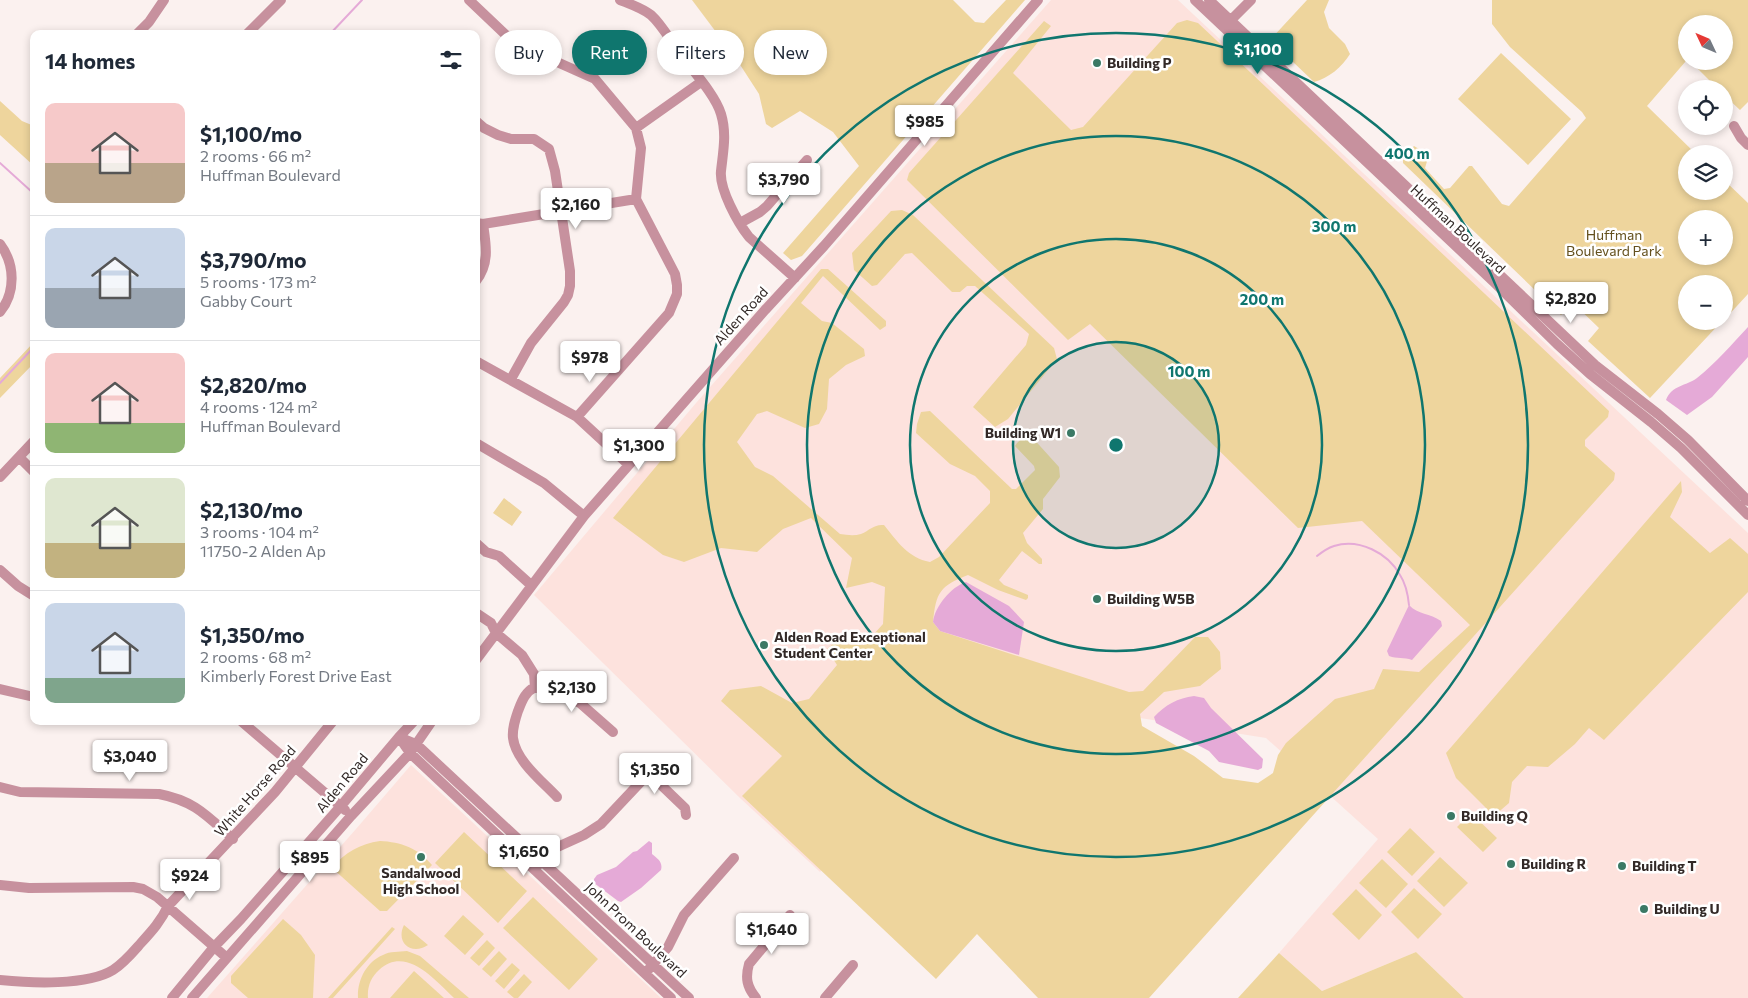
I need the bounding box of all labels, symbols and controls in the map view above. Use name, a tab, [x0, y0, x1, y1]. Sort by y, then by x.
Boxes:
north arrow	[1678, 15, 1732, 70]
map controls	[1678, 15, 1733, 330]
chip: Buy	[495, 30, 562, 75]
chip: Rent	[572, 30, 647, 75]
chip: Filters	[657, 30, 744, 75]
chip: New	[754, 30, 827, 75]
pin: $1,100	[1217, 32, 1299, 75]
text: $1,100	[1234, 39, 1282, 58]
icon: filters	[437, 46, 465, 74]
text: 14 homes	[45, 48, 135, 73]
place label: Building P	[1107, 54, 1172, 71]
marker: Building P	[1091, 57, 1103, 69]
button: locate	[1678, 80, 1733, 135]
pin: $985	[895, 104, 955, 147]
text: $985	[906, 111, 944, 130]
text: $1,100/mo	[200, 121, 302, 146]
icon: home	[85, 123, 145, 183]
text: 400 m	[1384, 144, 1430, 162]
button: layers	[1678, 145, 1733, 200]
text: 2 rooms · 66 m²	[200, 146, 311, 165]
pin: $3,790	[743, 162, 825, 205]
text: Huffman Boulevard	[200, 165, 341, 184]
text: $3,790	[758, 169, 810, 188]
street label: Huffman Boulevard	[1408, 180, 1509, 277]
pin: $2,160	[535, 188, 617, 230]
text: $2,160	[552, 194, 600, 213]
button: +	[1678, 210, 1733, 265]
text: 300 m	[1312, 217, 1356, 235]
park label: Huffman Boulevard Park	[1566, 226, 1662, 259]
text: $3,790/mo	[200, 247, 307, 272]
icon: home	[85, 248, 145, 308]
text: 5 rooms · 173 m²	[200, 272, 317, 291]
button: −	[1678, 275, 1733, 330]
pin: $2,820	[1530, 282, 1612, 324]
street label: Alden Road	[710, 283, 771, 348]
text: $2,820	[1545, 288, 1597, 307]
text: 200 m	[1240, 290, 1284, 308]
text: Gabby Court	[200, 291, 293, 310]
pin: $978	[560, 340, 620, 383]
text: $978	[571, 347, 609, 366]
text: 100 m	[1168, 362, 1210, 380]
text: $2,820/mo	[200, 372, 307, 397]
icon: home	[85, 373, 145, 433]
text: 4 rooms · 124 m²	[200, 397, 318, 416]
text: Huffman Boulevard	[200, 416, 341, 435]
place label: Building W1	[985, 424, 1061, 441]
marker: Building W1	[1065, 427, 1077, 439]
pin: $1,300	[598, 428, 680, 471]
text: $1,300	[613, 435, 665, 454]
centre of rings	[1107, 436, 1125, 454]
text: $2,130/mo	[200, 497, 303, 522]
icon: home	[85, 498, 145, 558]
text: 3 rooms · 104 m²	[200, 522, 319, 541]
text: 11750-2 Alden Ap	[200, 541, 326, 560]
place label: Building W5B	[1107, 590, 1194, 607]
marker: Building W5B	[1091, 593, 1103, 605]
text: $1,350/mo	[200, 622, 305, 647]
icon: home	[85, 623, 145, 683]
place label: Alden Road Exceptional Student Center	[774, 628, 926, 661]
marker: Alden Road Exceptional Student Center	[758, 639, 770, 651]
text: 2 rooms · 68 m²	[200, 647, 311, 666]
text: Kimberly Forest Drive East	[200, 666, 392, 685]
pin: $2,130	[531, 670, 613, 713]
text: $2,130	[548, 677, 596, 696]
pin: $3,040	[89, 740, 171, 782]
street label: White Horse Road	[210, 742, 299, 840]
text: $3,040	[103, 746, 157, 765]
street label: Alden Road	[312, 750, 371, 816]
pin: $1,350	[614, 752, 696, 795]
text: $1,350	[630, 759, 680, 778]
place label: Building Q	[1461, 807, 1528, 824]
marker: Building Q	[1445, 810, 1457, 822]
pin: $1,650	[483, 834, 565, 877]
pin: $895	[280, 840, 340, 883]
text: $1,650	[499, 841, 549, 860]
text: $895	[291, 847, 329, 866]
marker: Sandalwood High School	[415, 851, 427, 863]
place label: Building R	[1521, 855, 1587, 872]
place label: Building T	[1632, 857, 1697, 874]
pin: $924	[160, 858, 220, 901]
marker: Building R	[1505, 858, 1517, 870]
marker: Building T	[1616, 860, 1628, 872]
place label: Sandalwood High School	[381, 864, 461, 897]
text: $924	[171, 865, 209, 884]
street label: John Prom Boulevard	[582, 878, 691, 981]
place label: Building U	[1654, 900, 1720, 917]
marker: Building U	[1638, 903, 1650, 915]
pin: $1,640	[731, 912, 813, 955]
text: $1,640	[747, 919, 797, 938]

